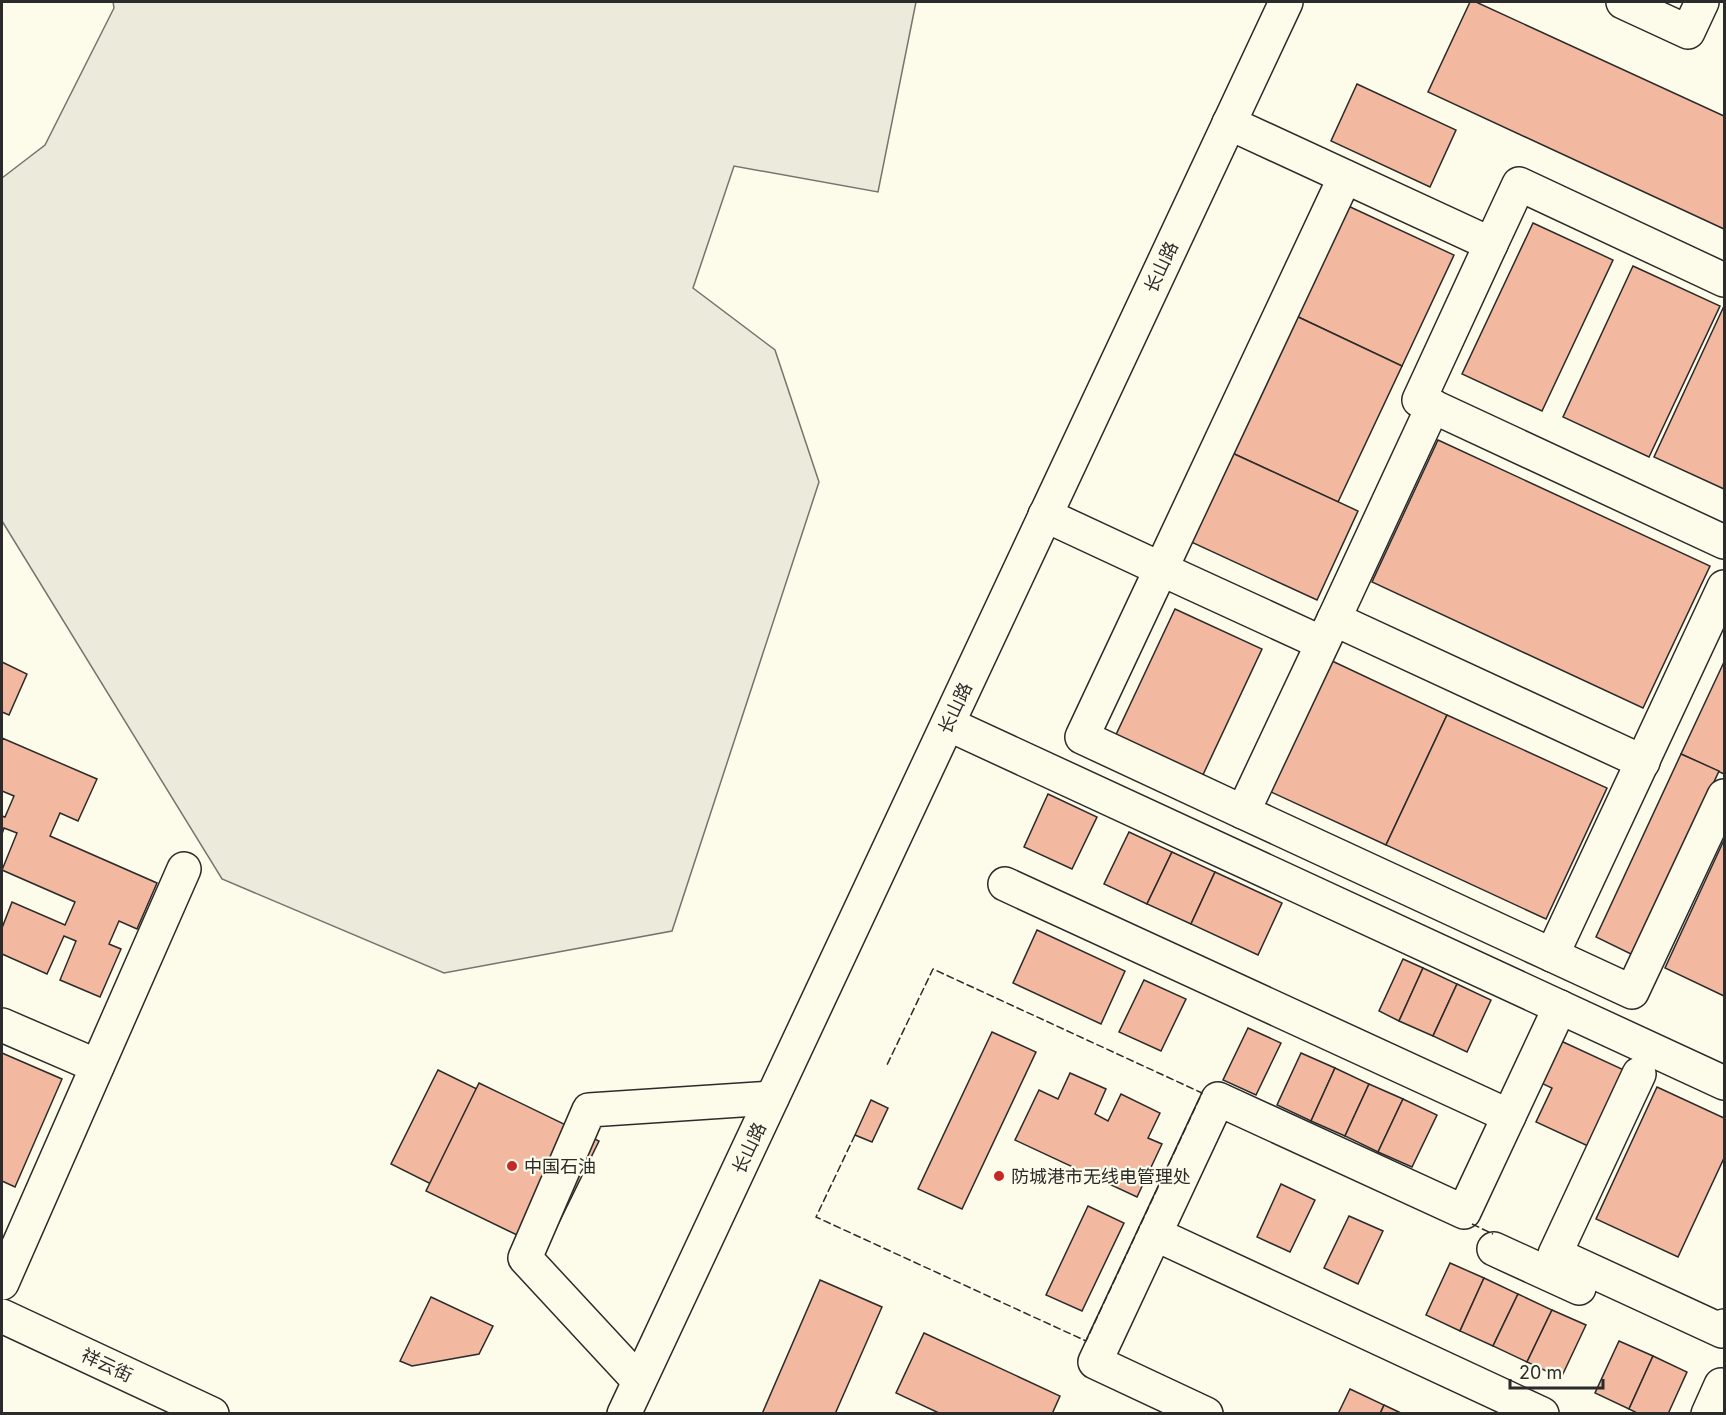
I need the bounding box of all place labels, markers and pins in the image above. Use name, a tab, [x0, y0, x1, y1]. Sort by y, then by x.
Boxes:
place label: 中国石油	[524, 1156, 596, 1177]
marker: 中国石油	[505, 1159, 519, 1173]
place label: 防城港市无线电管理处	[1011, 1166, 1191, 1187]
marker: 防城港市无线电管理处	[992, 1169, 1006, 1183]

